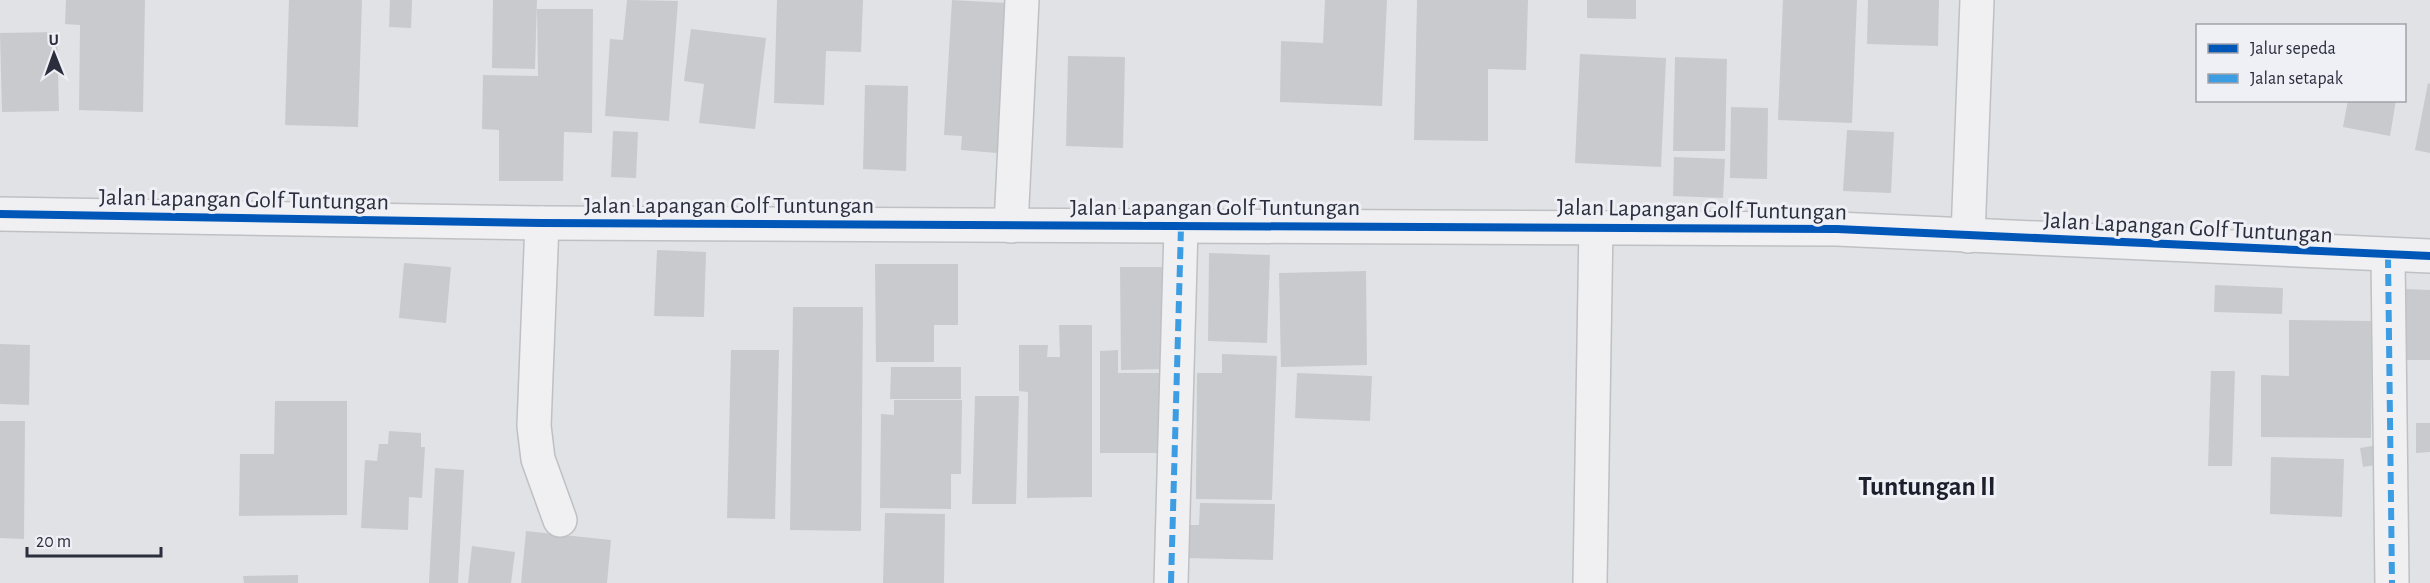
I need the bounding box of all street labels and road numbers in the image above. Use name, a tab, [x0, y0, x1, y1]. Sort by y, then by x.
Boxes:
street label: Jalan Lapangan Golf Tuntungan	[99, 185, 389, 215]
street label: Jalan Lapangan Golf Tuntungan	[584, 194, 874, 218]
street label: Jalan Lapangan Golf Tuntungan	[1557, 195, 1847, 225]
street label: Jalan Lapangan Golf Tuntungan	[1070, 196, 1360, 220]
street label: Jalan Lapangan Golf Tuntungan	[2042, 208, 2333, 248]

